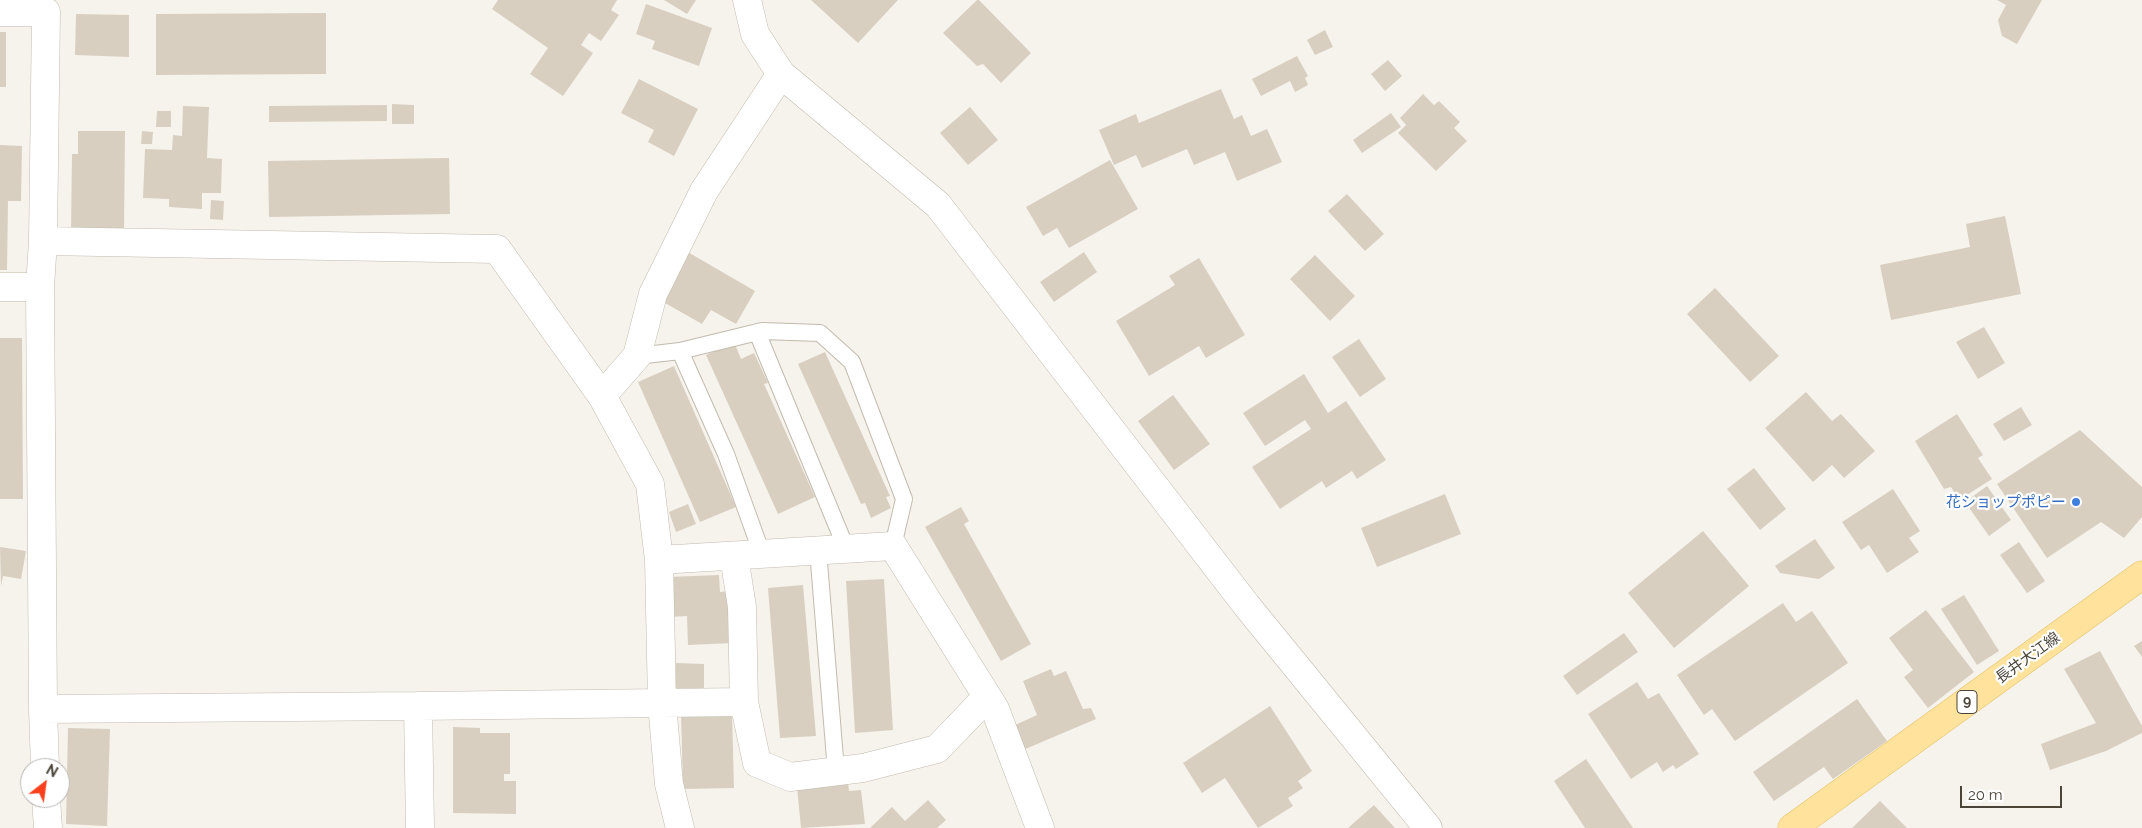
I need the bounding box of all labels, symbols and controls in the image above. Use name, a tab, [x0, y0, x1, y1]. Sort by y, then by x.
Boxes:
place label: 花ショップポピー	[1946, 493, 2066, 511]
marker: 花ショップポピー	[2070, 496, 2082, 508]
street label: 長井大江線	[1992, 629, 2064, 687]
road number: 9	[1957, 690, 1977, 714]
north arrow	[20, 758, 70, 808]
text: N	[43, 761, 61, 780]
scale bar	[1962, 776, 2064, 808]
text: 20 m	[1968, 786, 2003, 804]

